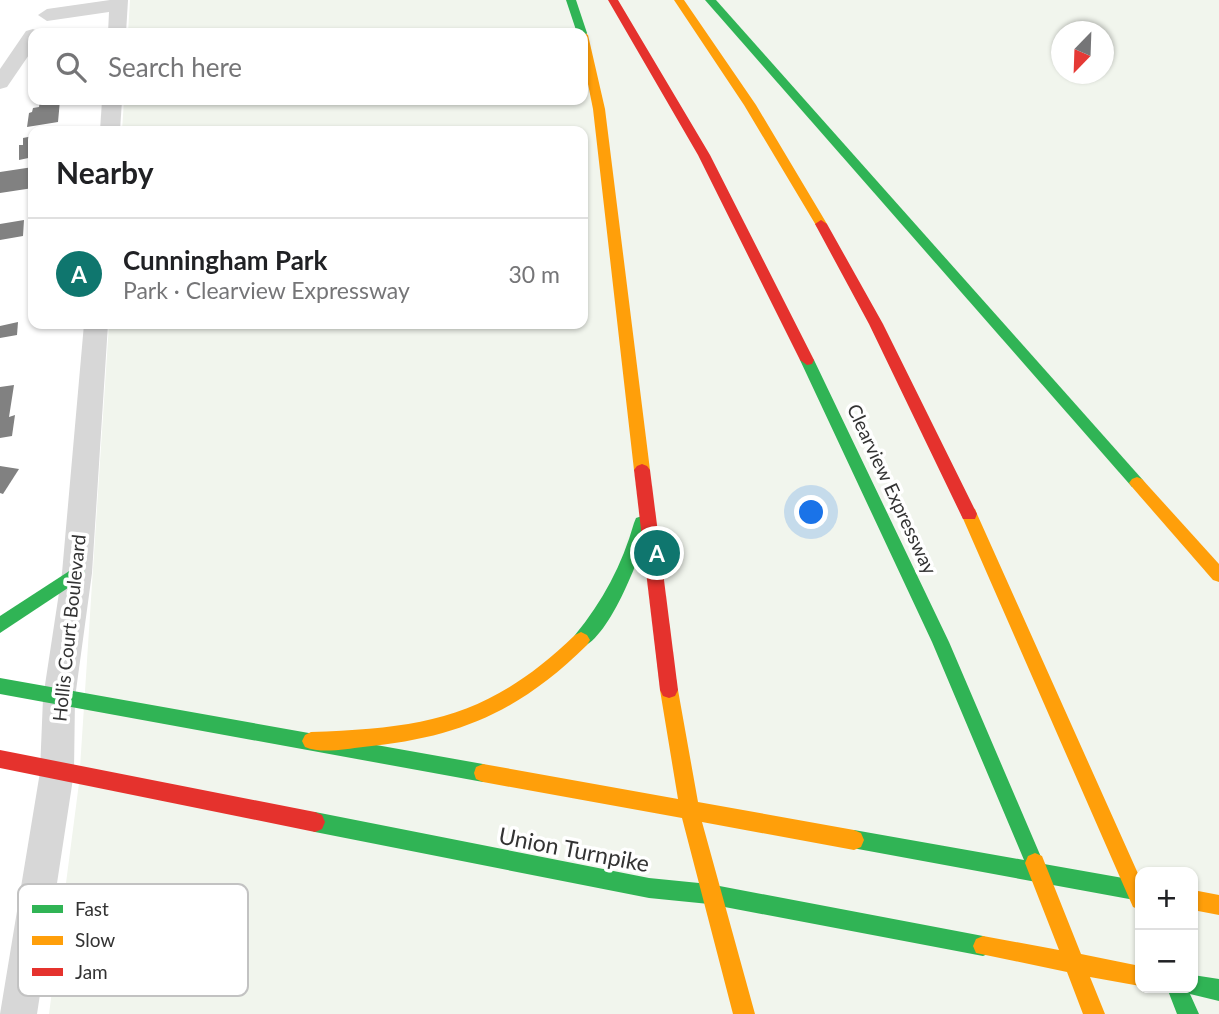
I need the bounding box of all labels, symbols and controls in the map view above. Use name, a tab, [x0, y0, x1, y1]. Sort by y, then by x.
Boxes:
north arrow	[1051, 21, 1114, 84]
search box	[28, 28, 588, 105]
icon: search	[52, 48, 90, 86]
text: Search here	[108, 51, 242, 83]
text: Nearby	[56, 154, 154, 190]
text: Cunningham Park	[123, 244, 327, 276]
text: A	[71, 260, 87, 288]
text: 30 m	[509, 260, 560, 288]
text: Park · Clearview Expressway	[123, 276, 410, 304]
street label: Clearview Expressway	[843, 400, 942, 578]
your location	[794, 495, 828, 529]
pin: A	[634, 527, 680, 579]
street label: Hollis Court Boulevard	[47, 533, 90, 723]
street label: Union Turnpike	[497, 821, 652, 877]
map controls	[1135, 867, 1198, 993]
button: +	[1135, 867, 1198, 930]
legend	[18, 884, 248, 996]
text: Fast	[75, 897, 109, 920]
text: Slow	[75, 928, 115, 951]
button: −	[1135, 930, 1198, 993]
text: Jam	[75, 960, 108, 983]

